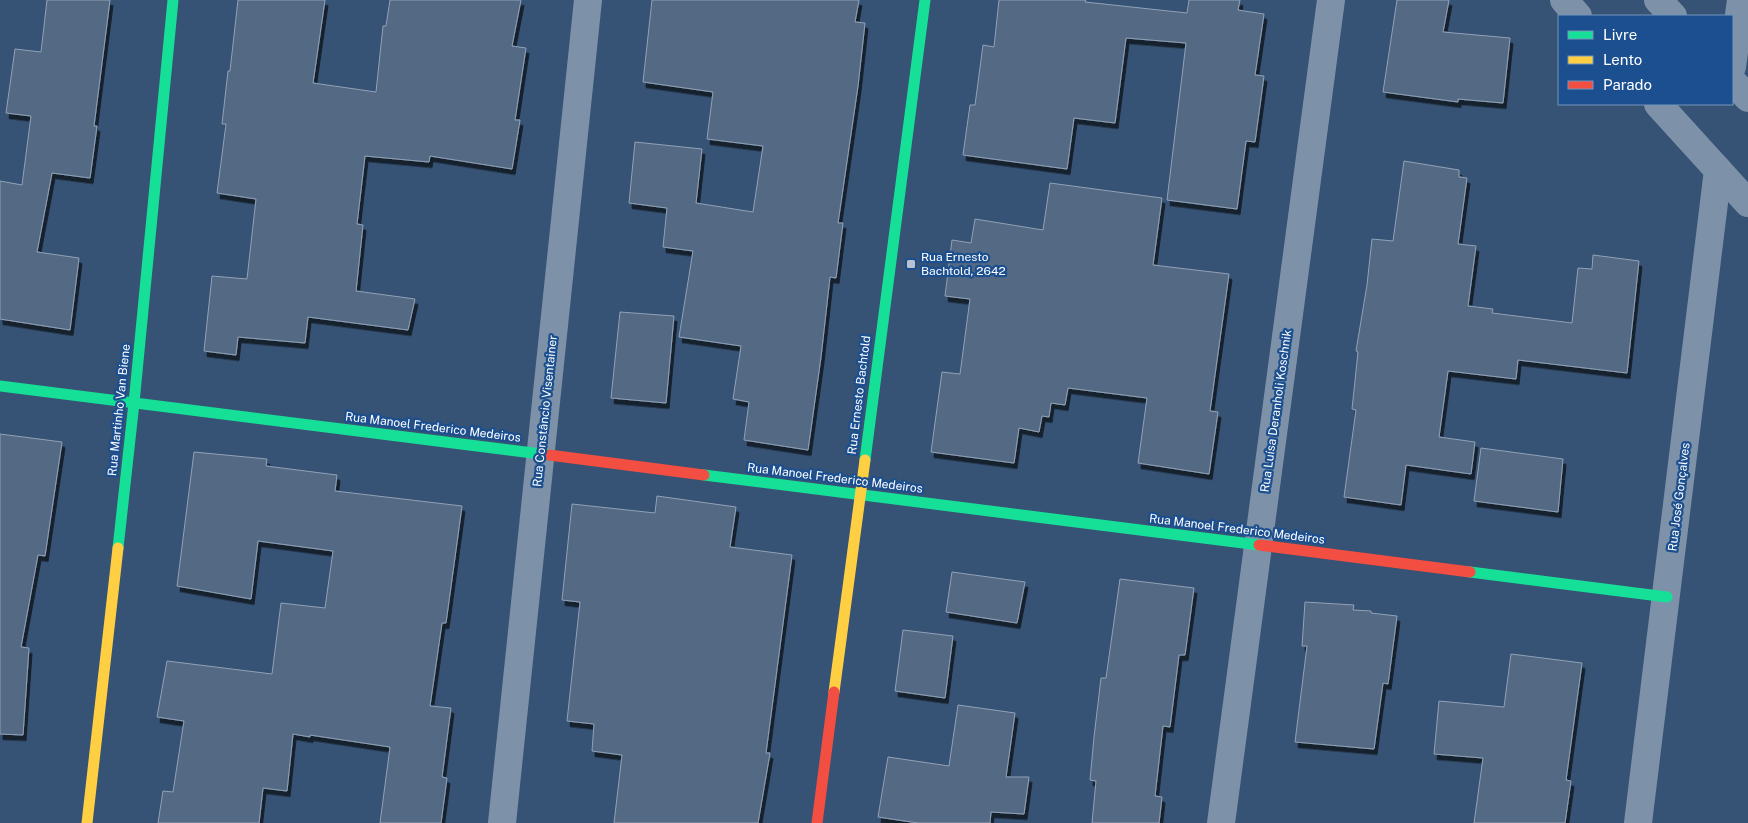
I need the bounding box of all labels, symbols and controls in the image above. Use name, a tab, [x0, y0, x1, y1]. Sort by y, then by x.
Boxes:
legend	[1558, 15, 1733, 105]
text: Livre	[1603, 26, 1637, 43]
text: Lento	[1603, 51, 1642, 68]
text: Parado	[1603, 76, 1652, 93]
place label: Rua Ernesto Bachtold, 2642	[921, 250, 1006, 278]
marker: Rua Ernesto Bachtold, 2642	[905, 258, 917, 270]
street label: Rua Luísa Deranholi Koschnik	[1258, 328, 1294, 493]
street label: Rua Constâncio Visentainer	[530, 334, 560, 488]
street label: Rua Ernesto Bachtold	[845, 335, 873, 455]
street label: Rua Martinho Van Biene	[105, 343, 133, 477]
street label: Rua Manoel Frederico Medeiros	[344, 409, 522, 445]
street label: Rua José Gonçalves	[1665, 442, 1693, 552]
street label: Rua Manoel Frederico Medeiros	[746, 460, 924, 496]
street label: Rua Manoel Frederico Medeiros	[1148, 511, 1326, 547]

